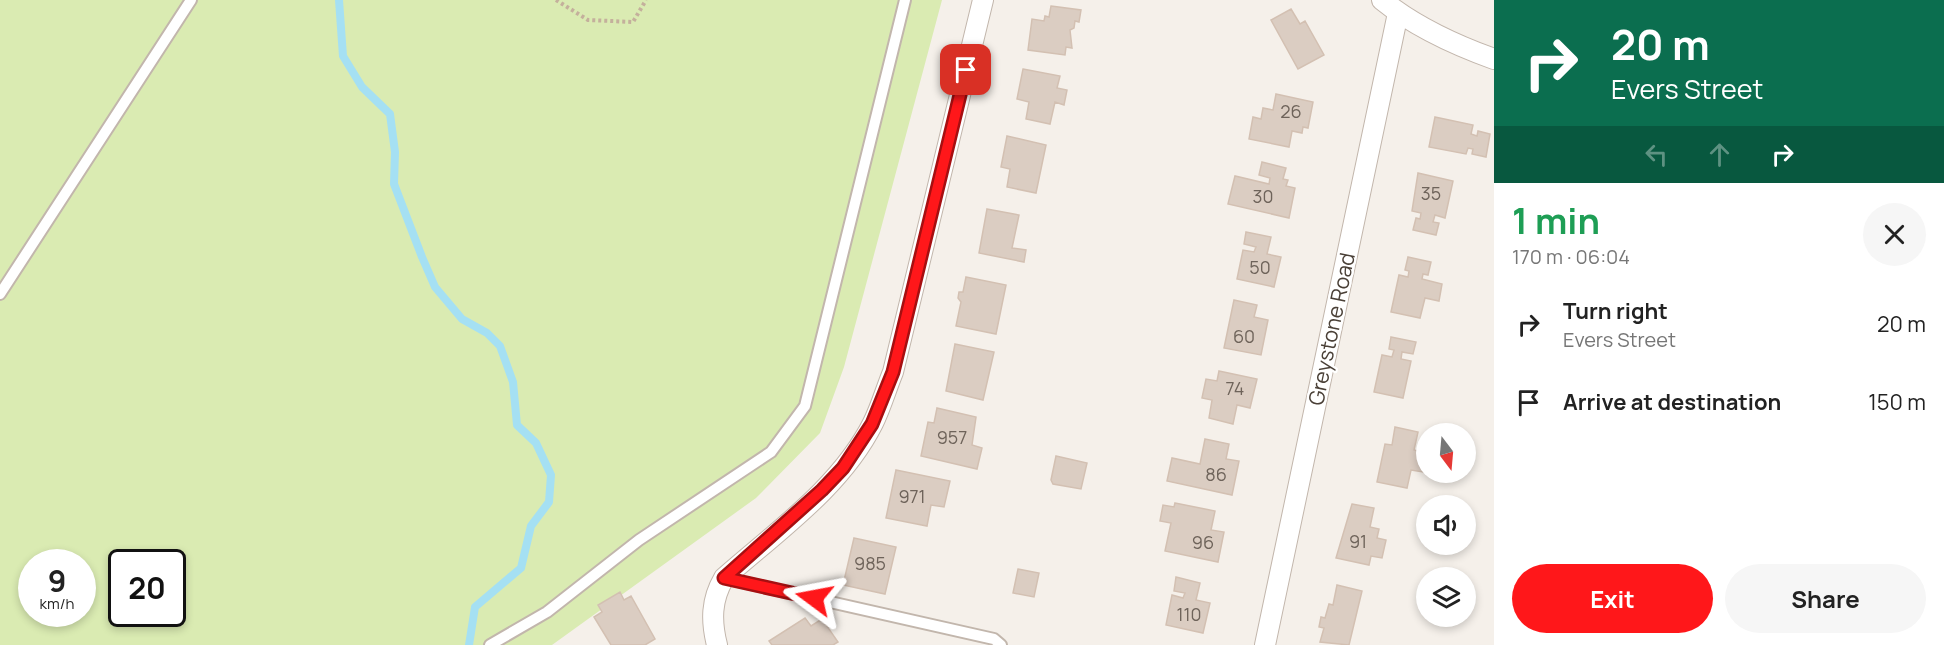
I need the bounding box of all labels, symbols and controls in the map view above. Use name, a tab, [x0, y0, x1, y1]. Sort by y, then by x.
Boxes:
text: 20 m	[1611, 15, 1710, 73]
icon: right	[1512, 24, 1590, 102]
pin	[940, 44, 991, 95]
icon: arrive	[949, 53, 982, 86]
text: Evers Street	[1611, 70, 1763, 107]
house number: 26	[1280, 99, 1302, 123]
icon: left	[1640, 138, 1673, 171]
icon: ahead	[1703, 138, 1736, 171]
icon: right	[1766, 138, 1799, 171]
house number: 35	[1421, 181, 1441, 205]
house number: 30	[1253, 184, 1273, 208]
text: 1 min	[1512, 196, 1600, 245]
button: close	[1863, 203, 1926, 266]
text: 170 m · 06:04	[1512, 243, 1630, 270]
street label: Greystone Road	[1301, 250, 1361, 408]
house number: 50	[1249, 255, 1271, 279]
text: Turn right	[1563, 296, 1668, 326]
icon: right	[1512, 308, 1545, 341]
text: 20 m	[1877, 309, 1926, 339]
house number: 60	[1233, 324, 1255, 348]
text: Evers Street	[1563, 326, 1676, 353]
house number: 74	[1226, 376, 1244, 400]
icon: arrive	[1512, 386, 1545, 419]
text: Arrive at destination	[1563, 387, 1781, 417]
text: 150 m	[1868, 387, 1926, 417]
north arrow	[1416, 423, 1476, 483]
map controls	[1416, 423, 1476, 627]
house number: 957	[937, 425, 967, 449]
house number: 86	[1205, 462, 1227, 486]
house number: 971	[899, 484, 926, 508]
button: sound	[1416, 495, 1476, 555]
house number: 91	[1349, 529, 1367, 553]
house number: 96	[1192, 530, 1214, 554]
speed limit sign: 20	[108, 549, 186, 627]
house number: 985	[854, 551, 886, 575]
text: 9	[48, 560, 66, 601]
button: Exit	[1512, 564, 1713, 633]
button: Share	[1725, 564, 1926, 633]
position arrow	[782, 566, 846, 630]
button: layers	[1416, 567, 1476, 627]
text: km/h	[40, 593, 74, 614]
house number: 110	[1176, 602, 1202, 626]

